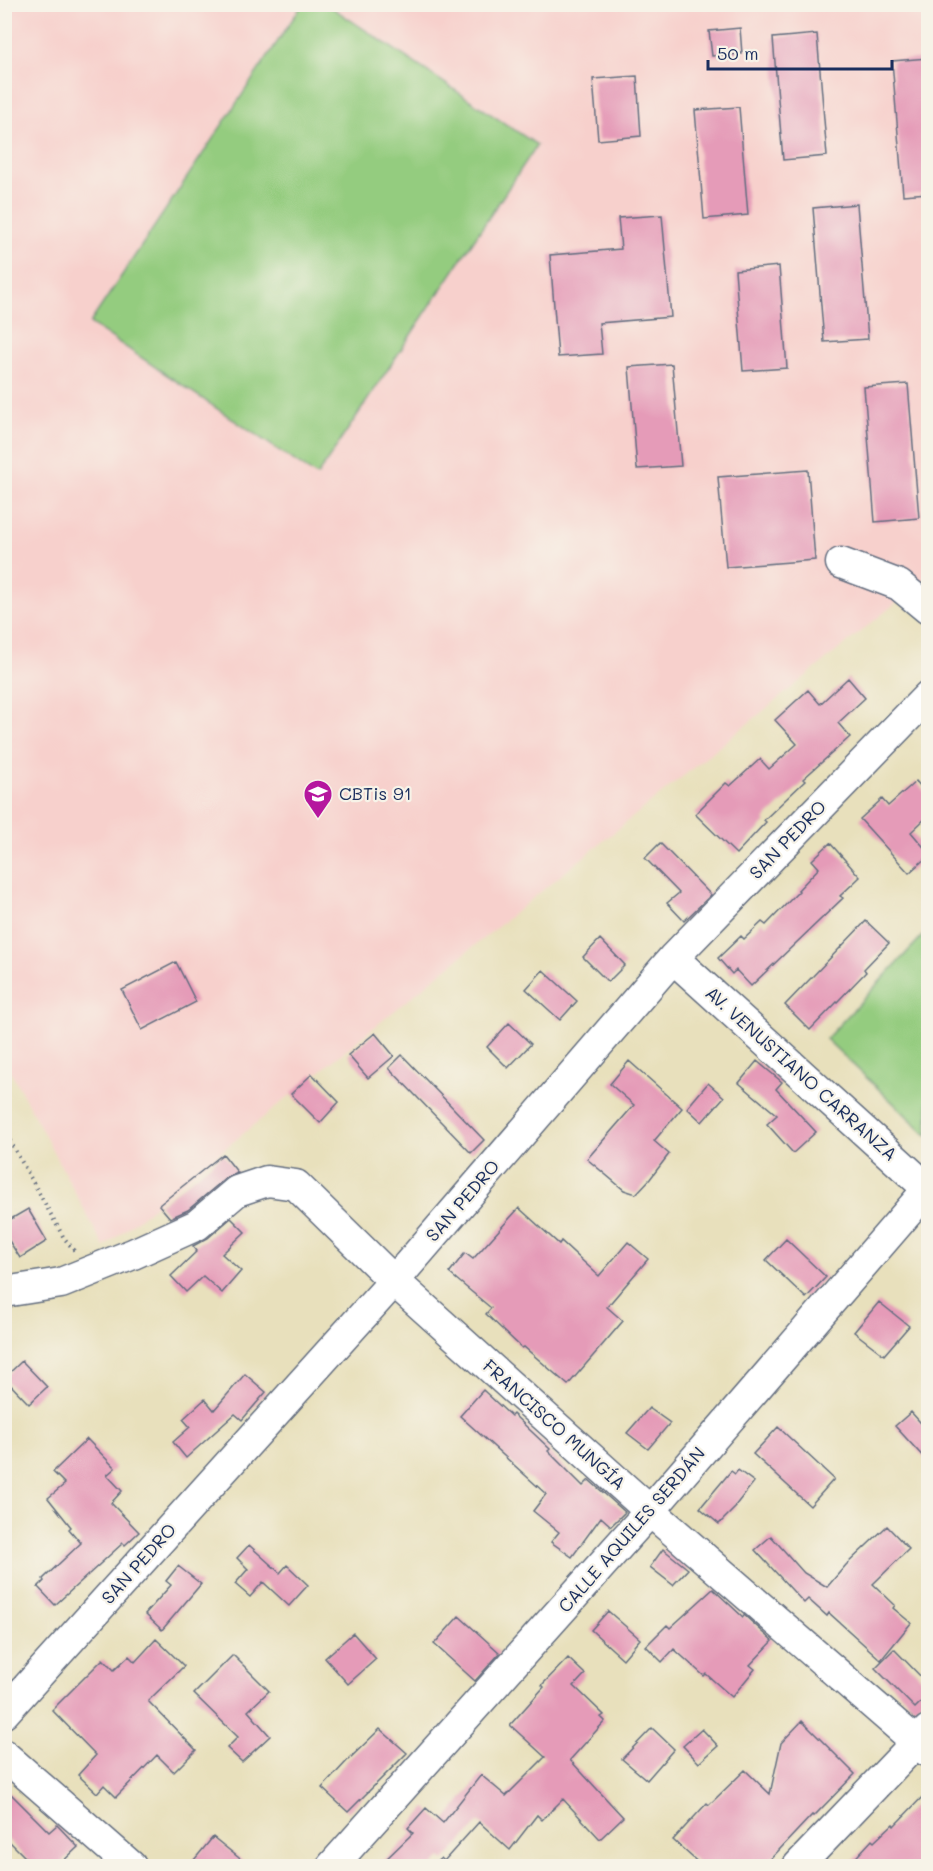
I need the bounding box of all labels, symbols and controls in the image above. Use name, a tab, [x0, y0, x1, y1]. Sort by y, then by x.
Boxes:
scale bar	[708, 33, 892, 71]
text: 50 m	[717, 41, 759, 65]
school or university icon: CBTis 91	[302, 778, 334, 820]
place label: CBTis 91	[339, 781, 412, 805]
street label: SAN PEDRO	[744, 795, 831, 884]
street label: AV. VENUSTIANO CARRANZA	[701, 981, 903, 1166]
street label: SAN PEDRO	[420, 1154, 504, 1246]
street label: FRANCISCO MUNGÍA	[478, 1354, 631, 1495]
street label: CALLE AQUILES SERDÁN	[552, 1441, 710, 1617]
street label: SAN PEDRO	[96, 1518, 181, 1609]

